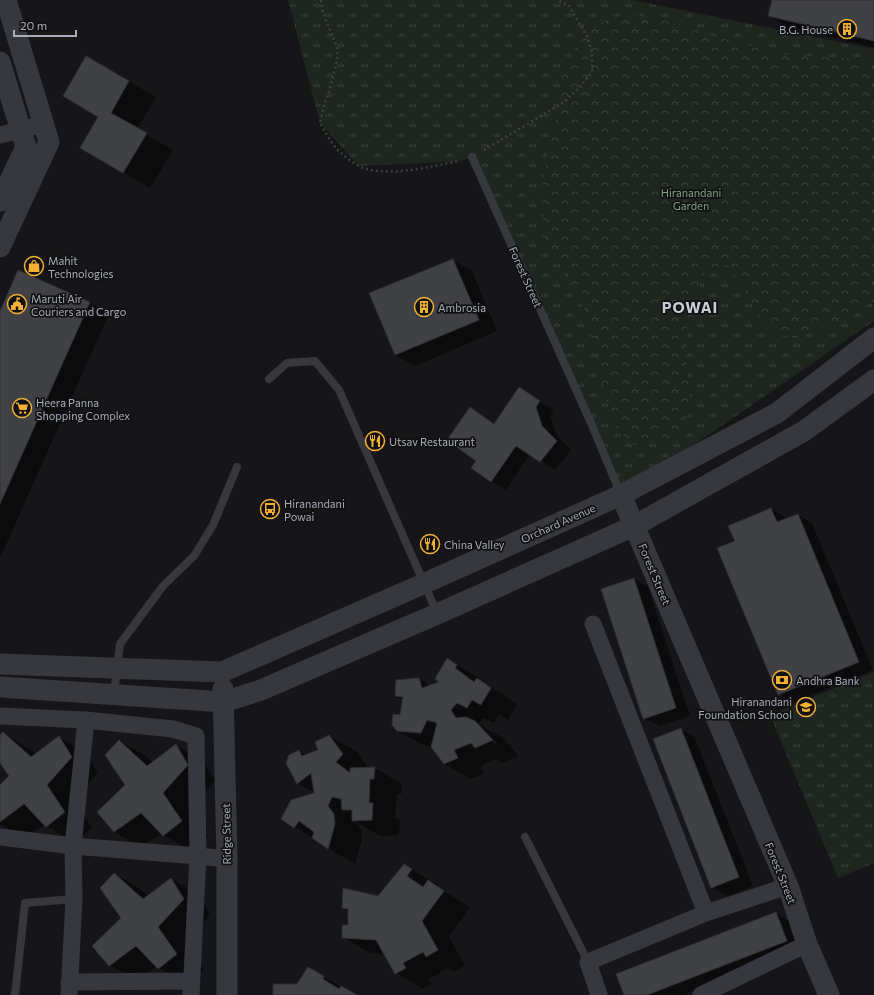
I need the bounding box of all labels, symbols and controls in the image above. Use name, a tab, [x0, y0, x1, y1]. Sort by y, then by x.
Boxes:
scale bar	[14, 12, 76, 38]
text: 20 m	[20, 18, 47, 32]
building icon: B.G. House	[836, 18, 858, 40]
place label: B.G. House	[779, 23, 833, 36]
park label: Hiranandani Garden	[661, 186, 722, 212]
street label: Forest Street	[507, 245, 545, 310]
place label: Mahit Technologies	[48, 254, 114, 280]
shop icon: Mahit Technologies	[23, 255, 45, 277]
place label: Maruti Air Couriers and Cargo	[31, 292, 127, 318]
public building icon: Maruti Air Couriers and Cargo	[6, 293, 28, 315]
building icon: Ambrosia	[413, 296, 435, 318]
district label: POWAI	[662, 298, 718, 316]
place label: Ambrosia	[438, 301, 486, 314]
place label: Heera Panna Shopping Complex	[36, 396, 130, 422]
supermarket icon: Heera Panna Shopping Complex	[11, 397, 33, 419]
restaurant icon: Utsav Restaurant	[364, 430, 386, 452]
place label: Utsav Restaurant	[389, 435, 475, 448]
place label: Hiranandani Powai	[284, 497, 345, 523]
bus stop icon: Hiranandani Powai	[259, 498, 281, 520]
street label: Orchard Avenue	[519, 501, 597, 545]
restaurant icon: China Valley	[419, 533, 441, 555]
place label: China Valley	[444, 538, 505, 551]
street label: Forest Street	[636, 541, 674, 607]
bank icon: Andhra Bank	[771, 669, 793, 691]
place label: Andhra Bank	[796, 674, 860, 687]
place label: Hiranandani Foundation School	[698, 695, 792, 721]
school or university icon: Hiranandani Foundation School	[795, 696, 817, 718]
street label: Ridge Street	[219, 803, 233, 865]
street label: Forest Street	[763, 840, 799, 906]

